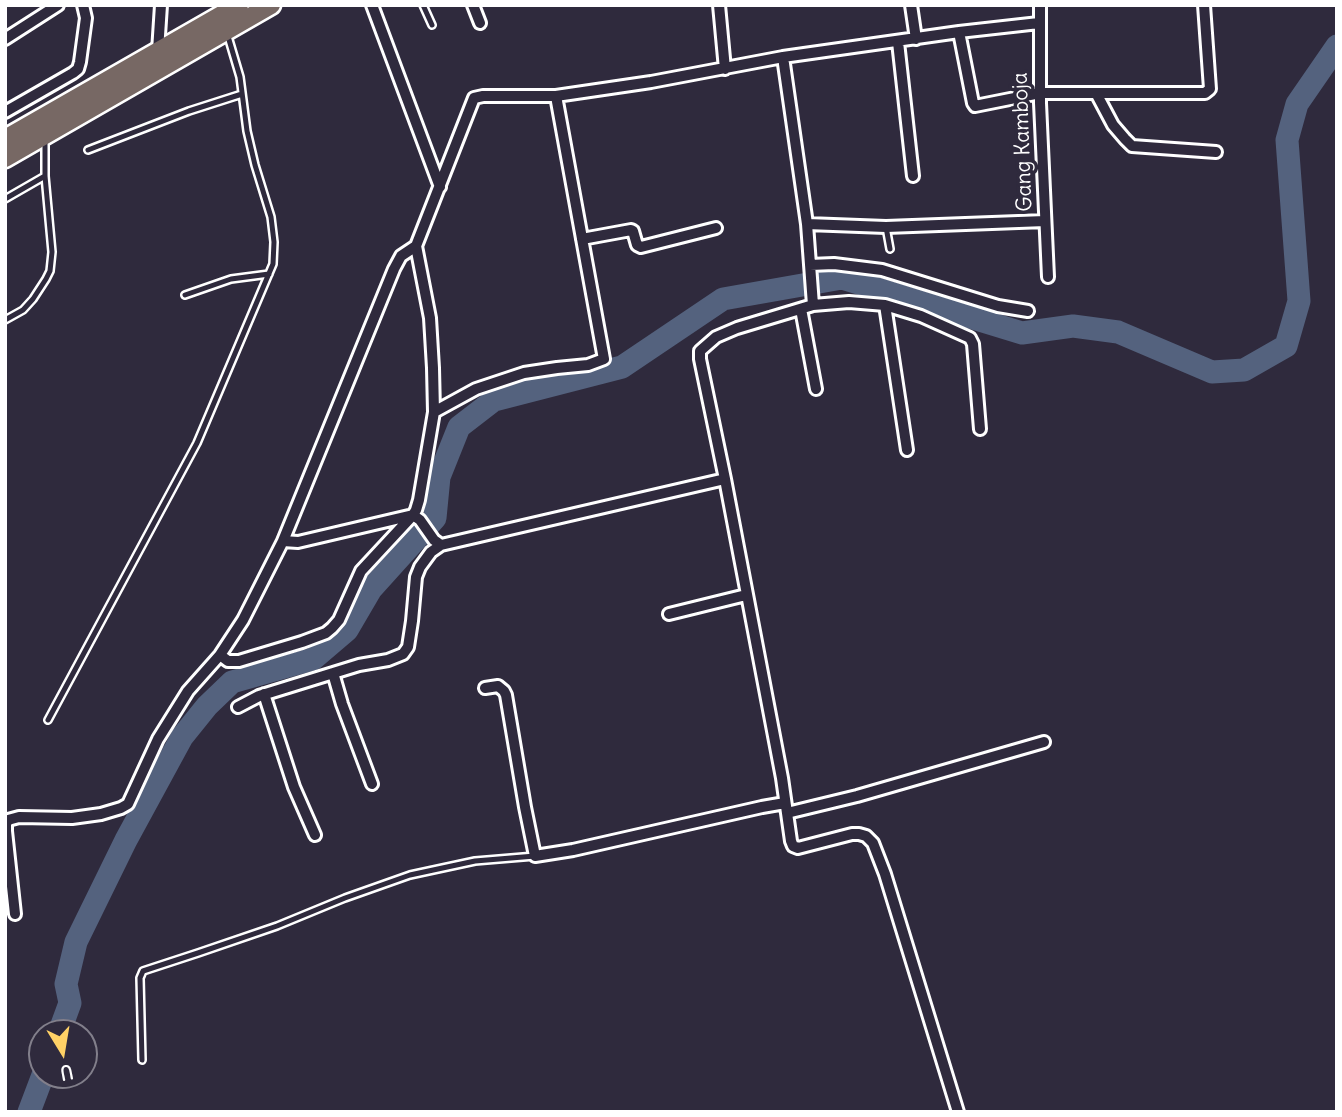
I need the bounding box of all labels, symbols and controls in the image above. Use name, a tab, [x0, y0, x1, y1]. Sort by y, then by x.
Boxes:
street label: Gang Kamboja	[1008, 72, 1038, 212]
north arrow	[28, 1019, 98, 1089]
text: U	[58, 1060, 75, 1086]

